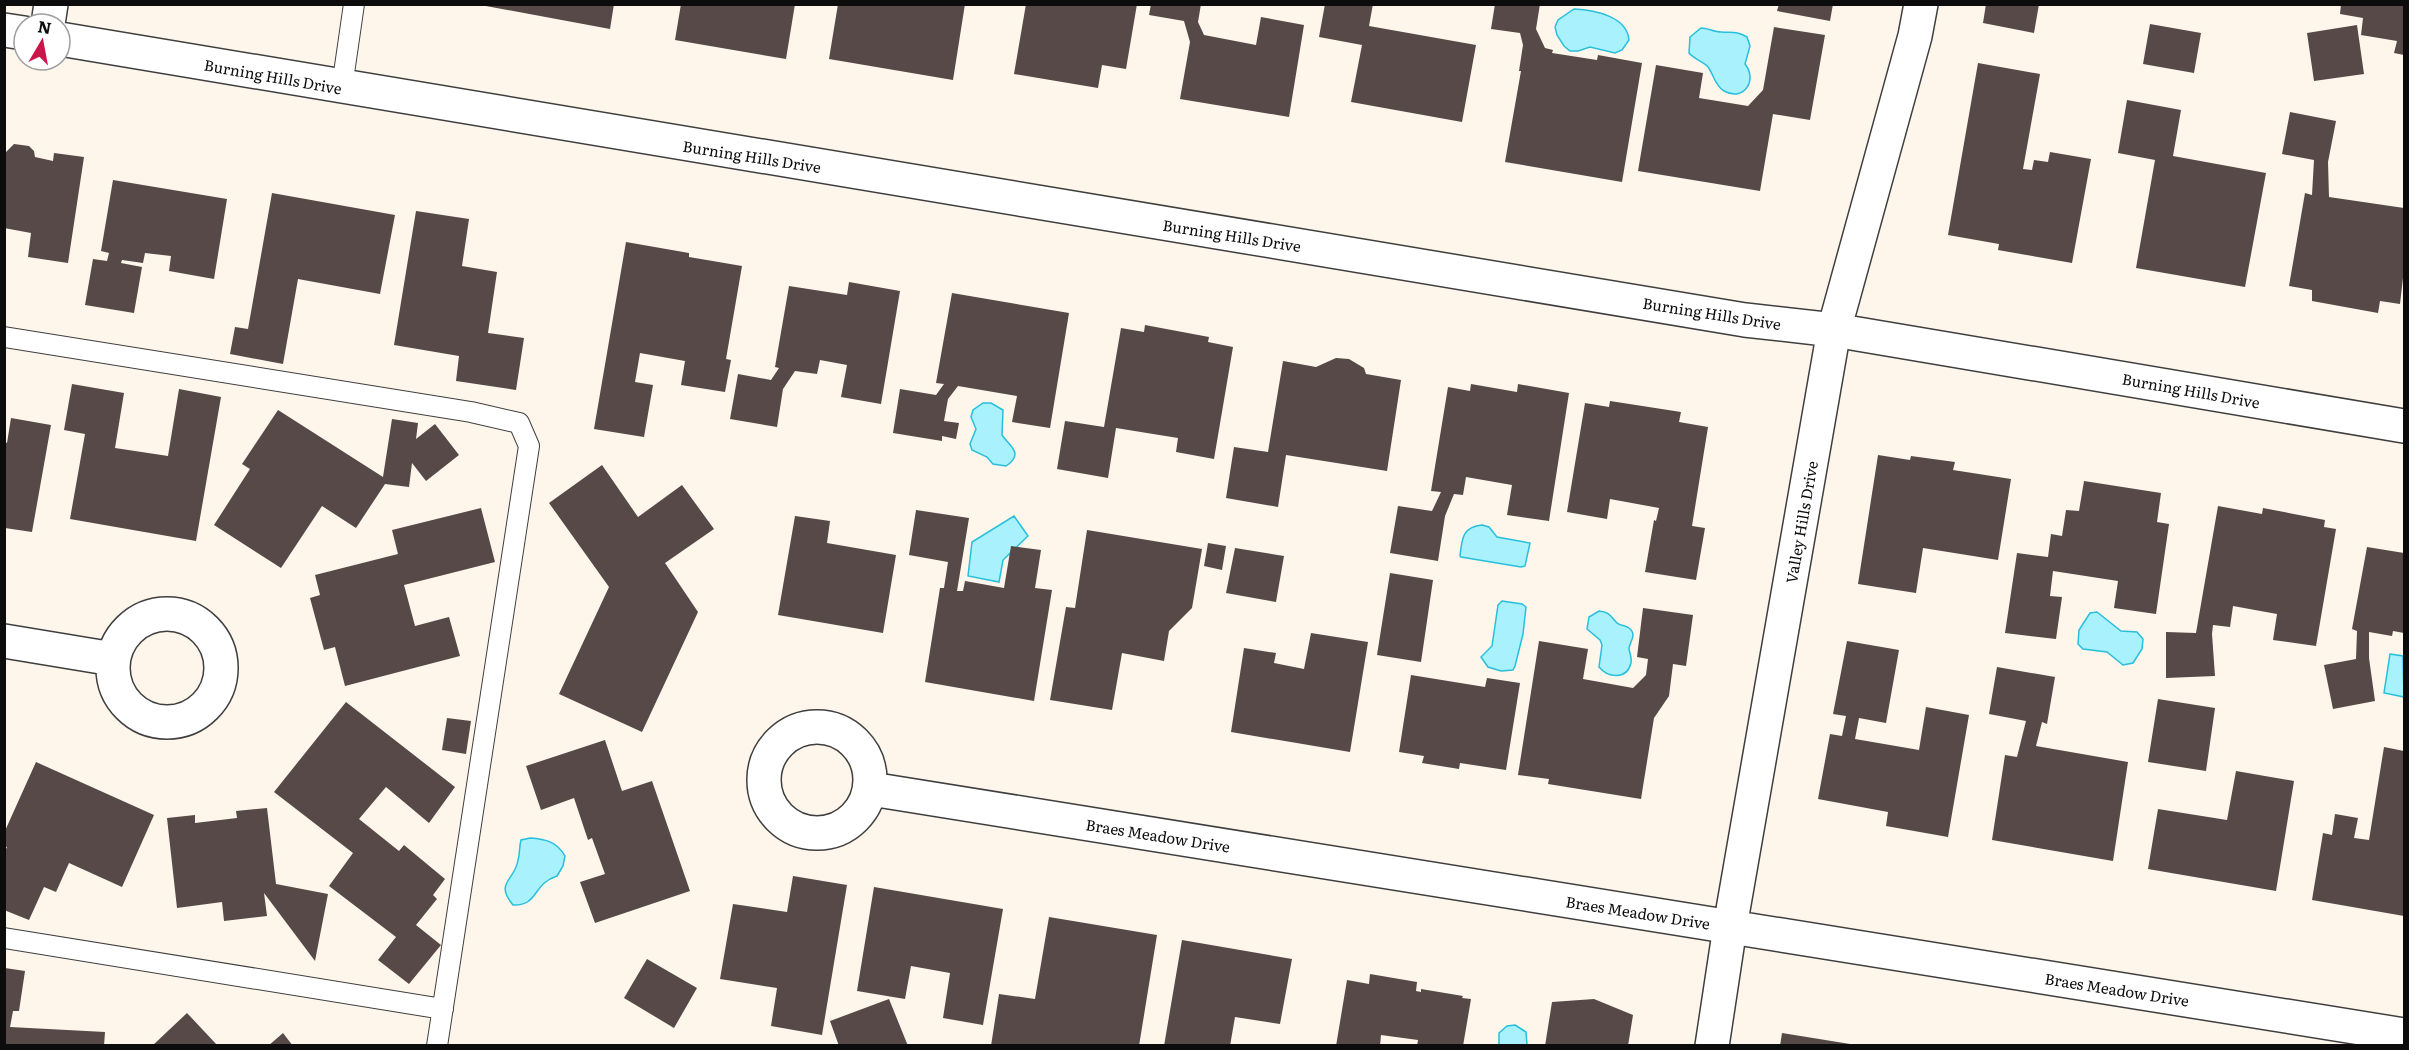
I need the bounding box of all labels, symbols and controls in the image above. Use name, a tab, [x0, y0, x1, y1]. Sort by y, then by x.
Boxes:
north arrow	[12, 12, 72, 72]
text: N	[36, 13, 53, 39]
street label: Burning Hills Drive	[202, 53, 344, 99]
street label: Burning Hills Drive	[681, 134, 823, 178]
street label: Burning Hills Drive	[1161, 213, 1303, 257]
street label: Burning Hills Drive	[1641, 291, 1783, 335]
street label: Burning Hills Drive	[2120, 367, 2262, 413]
street label: Valley Hills Drive	[1779, 459, 1823, 585]
street label: Braes Meadow Drive	[1084, 812, 1232, 858]
street label: Braes Meadow Drive	[1564, 889, 1712, 935]
street label: Braes Meadow Drive	[2043, 966, 2191, 1012]

